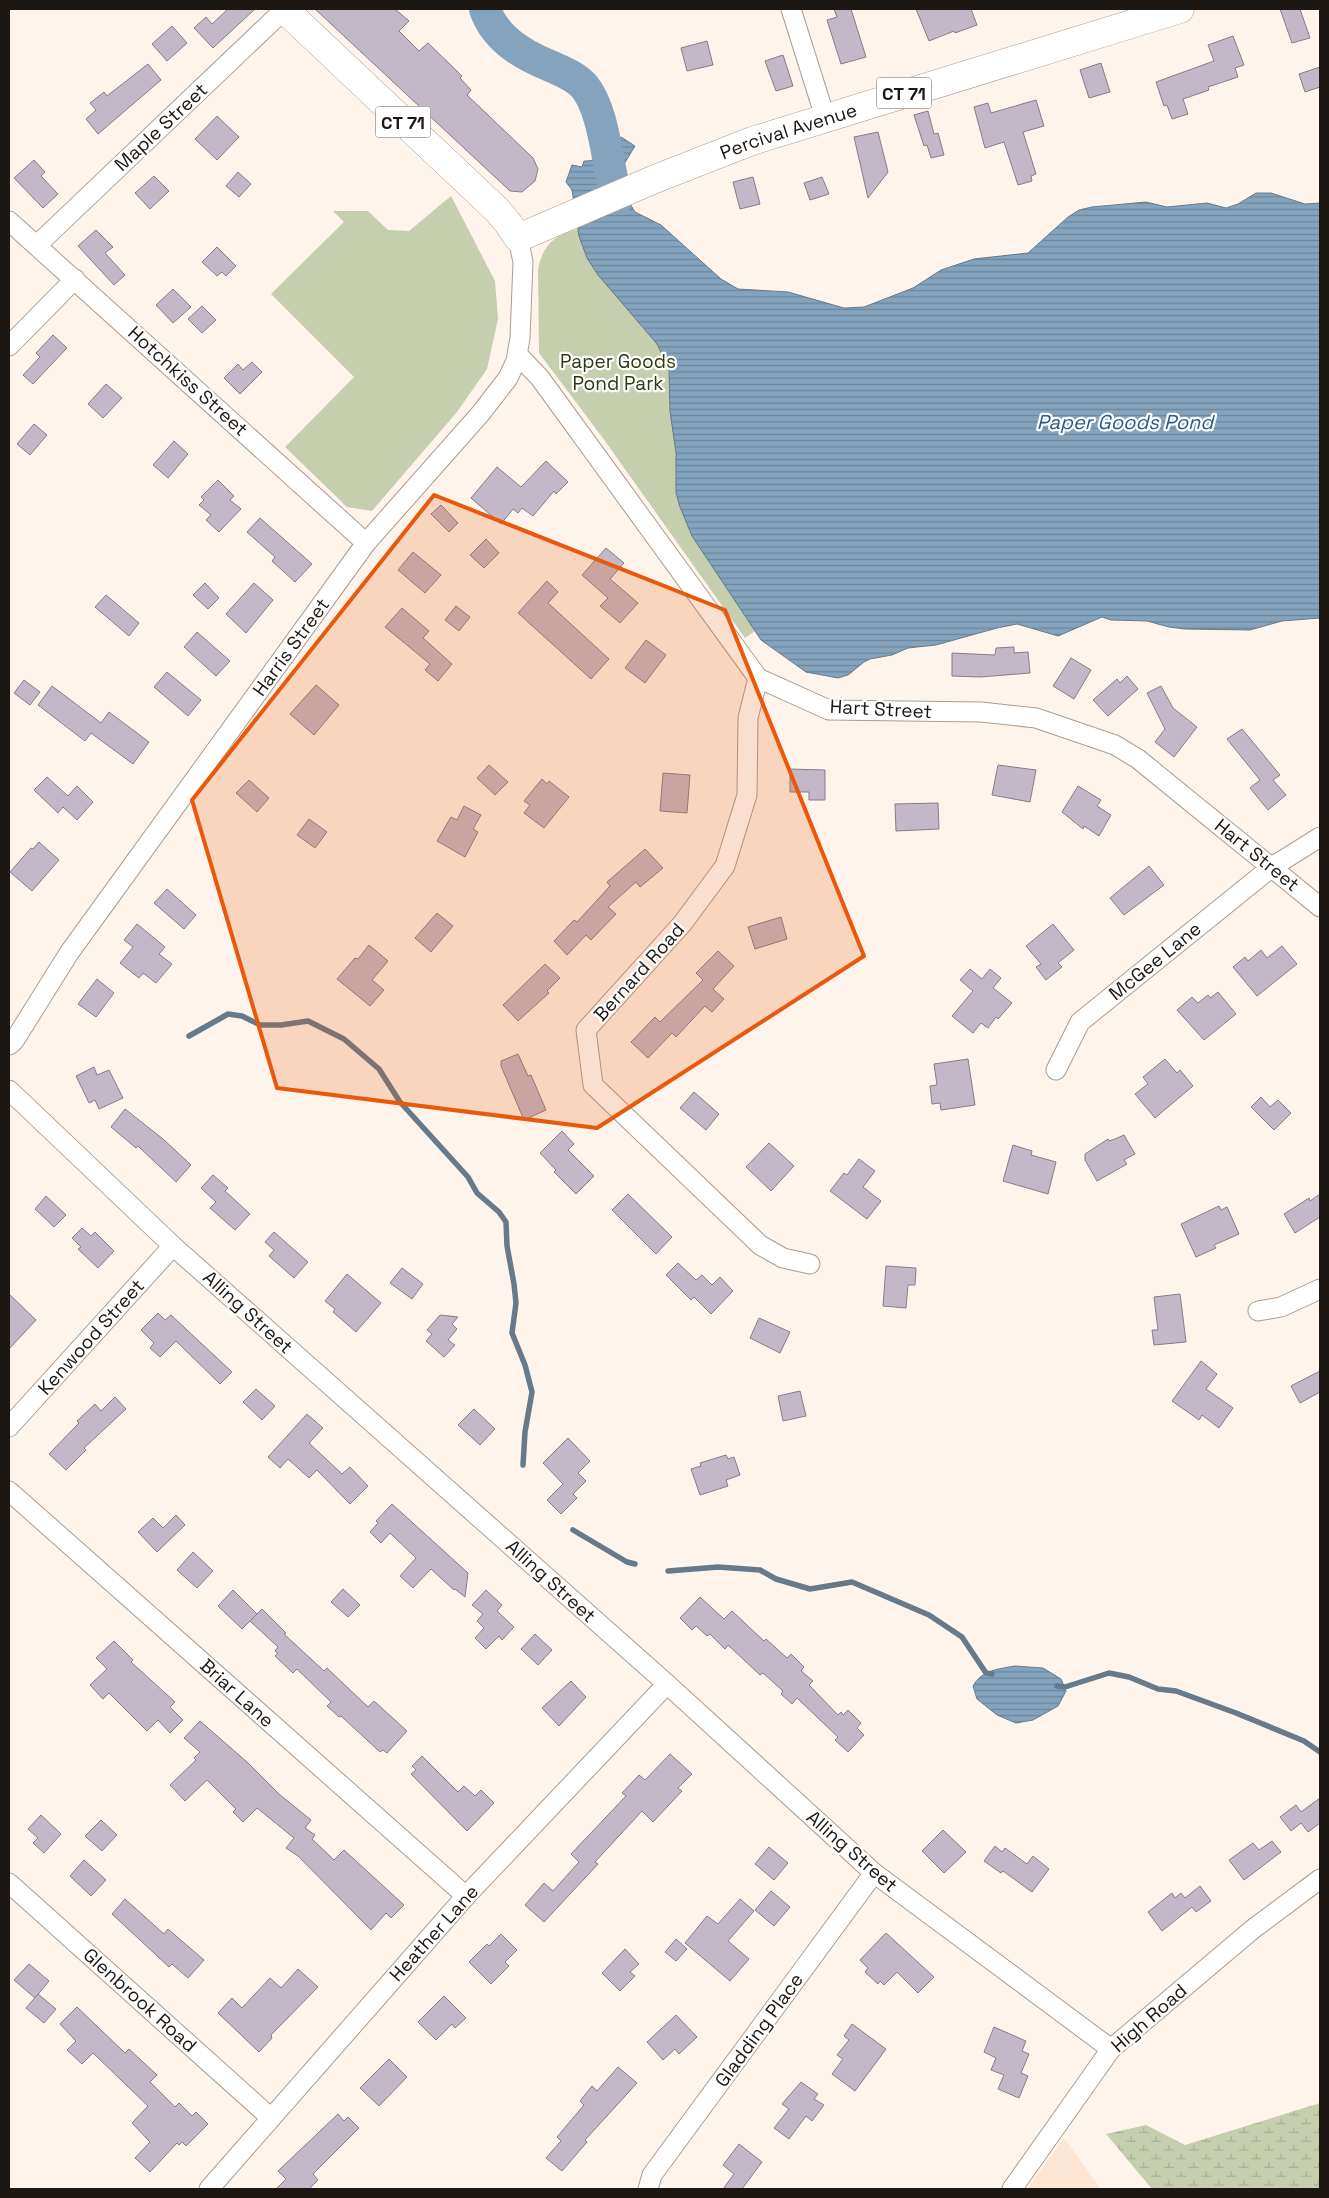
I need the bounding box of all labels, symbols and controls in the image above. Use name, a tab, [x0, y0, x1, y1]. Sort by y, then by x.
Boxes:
street label: Maple Street	[109, 77, 213, 177]
road number: CT 71	[876, 78, 932, 109]
street label: Percival Avenue	[716, 97, 860, 165]
road number: CT 71	[376, 106, 430, 138]
street label: Hotchkiss Street	[123, 320, 253, 442]
park label: Paper Goods Pond Park	[560, 349, 676, 396]
water label: Paper Goods Pond	[1037, 409, 1215, 435]
street label: Harris Street	[247, 593, 335, 701]
street label: Hart Street	[829, 694, 933, 724]
street label: Hart Street	[1209, 813, 1305, 897]
street label: McGee Lane	[1104, 916, 1206, 1006]
street label: Bernard Road	[588, 918, 690, 1026]
street label: Alling Street	[198, 1265, 298, 1359]
street label: Kenwood Street	[32, 1274, 150, 1400]
street label: Alling Street	[501, 1534, 601, 1628]
street label: Briar Lane	[195, 1653, 279, 1733]
street label: Alling Street	[801, 1805, 903, 1897]
street label: Heather Lane	[384, 1879, 484, 1987]
street label: Glenbrook Road	[78, 1942, 202, 2058]
street label: Gladding Place	[709, 1968, 809, 2092]
street label: High Road	[1106, 1978, 1192, 2058]

